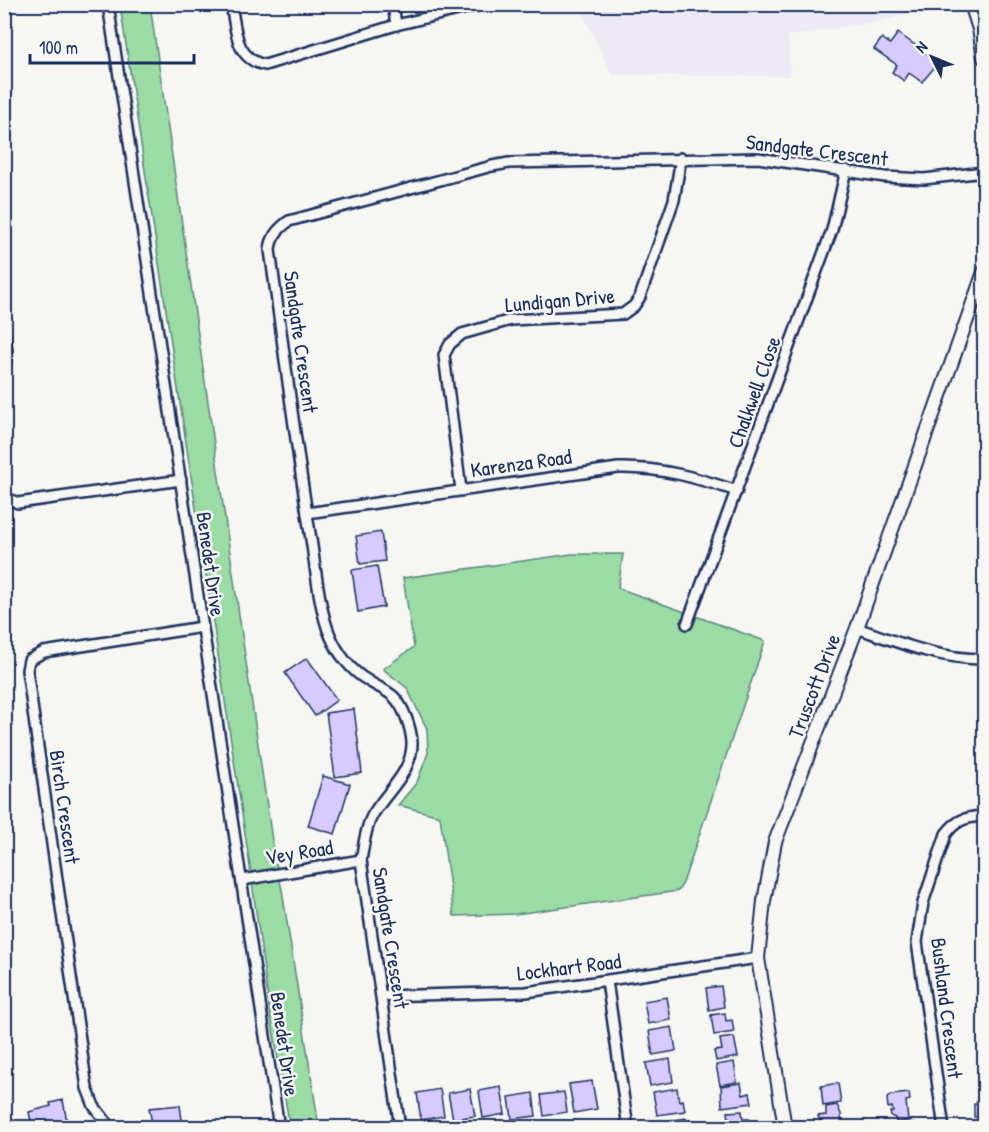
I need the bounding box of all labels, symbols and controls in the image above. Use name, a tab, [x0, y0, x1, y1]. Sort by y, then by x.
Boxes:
scale bar	[30, 27, 194, 65]
north arrow	[902, 27, 962, 87]
text: 100 m	[39, 35, 78, 60]
text: N	[910, 36, 932, 57]
street label: Sandgate Crescent	[744, 127, 890, 173]
street label: Sandgate Crescent	[277, 269, 325, 415]
street label: Lundigan Drive	[504, 281, 616, 319]
street label: Chalkwell Close	[720, 332, 788, 452]
street label: Karenza Road	[469, 442, 573, 484]
street label: Benedet Drive	[189, 510, 233, 618]
street label: Truscott Drive	[781, 630, 847, 742]
street label: Birch Crescent	[43, 748, 87, 866]
street label: Vey Road	[263, 832, 335, 872]
street label: Sandgate Crescent	[366, 865, 417, 1012]
street label: Bushland Crescent	[924, 936, 970, 1081]
street label: Lockhart Road	[515, 946, 623, 988]
street label: Benedet Drive	[263, 990, 307, 1098]

